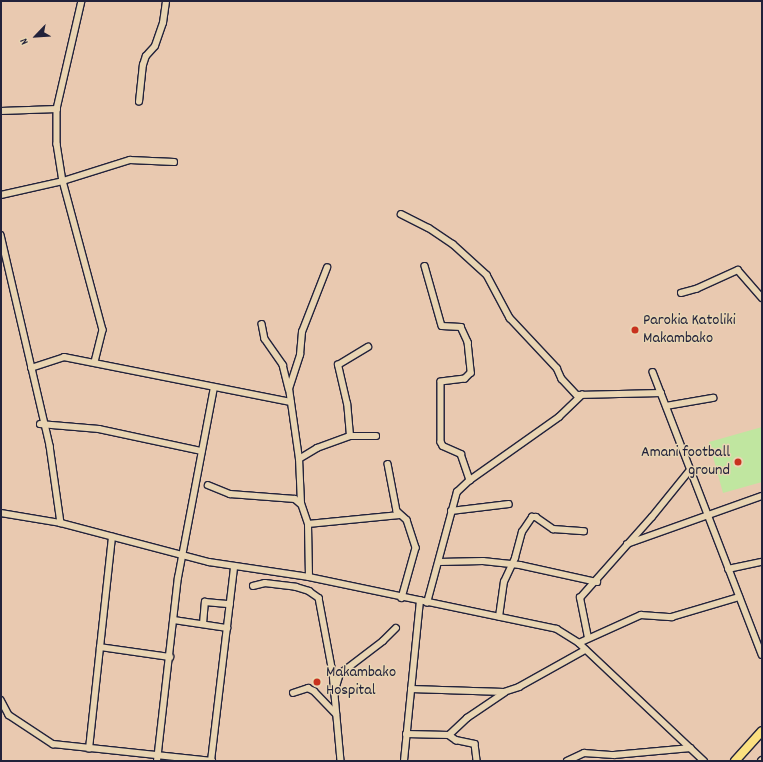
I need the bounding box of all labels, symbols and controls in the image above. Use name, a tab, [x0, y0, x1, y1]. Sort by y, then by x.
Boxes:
north arrow	[16, 16, 56, 56]
text: N	[17, 35, 34, 47]
place label: Parokia Katoliki Makambako	[643, 311, 736, 349]
marker: Parokia Katoliki Makambako	[630, 325, 640, 335]
place label: Amani football ground	[641, 443, 730, 481]
marker: Amani football ground	[733, 457, 743, 467]
place label: Makambako Hospital	[326, 663, 396, 701]
marker: Makambako Hospital	[311, 676, 323, 688]

